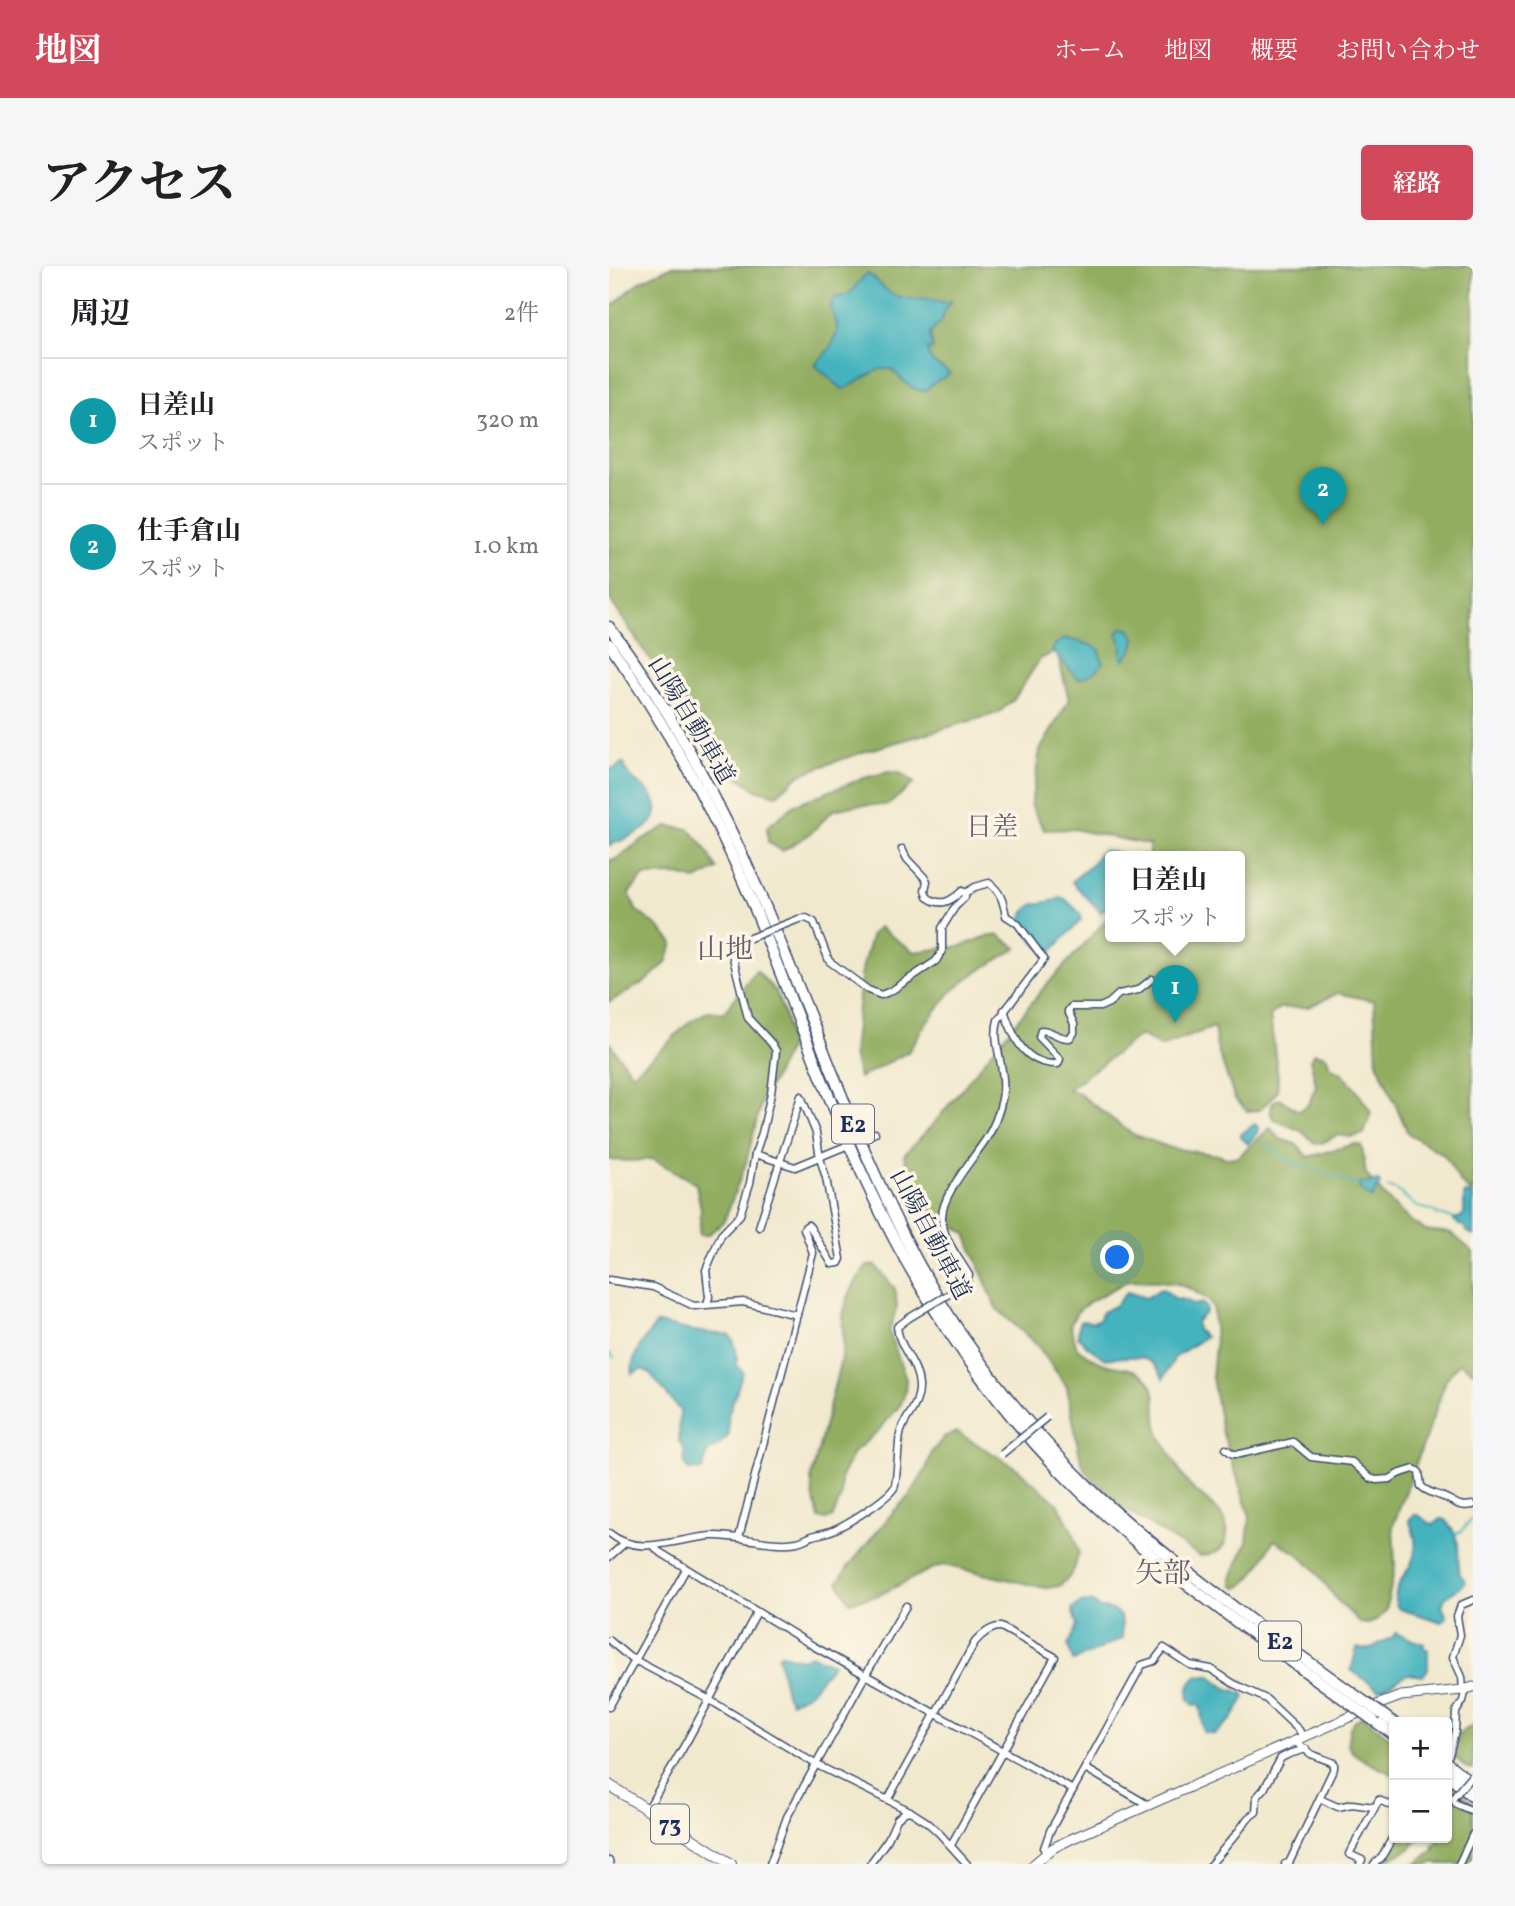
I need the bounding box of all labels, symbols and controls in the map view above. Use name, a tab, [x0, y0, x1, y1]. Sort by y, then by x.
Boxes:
text: 地図	[35, 30, 101, 76]
text: ホーム	[1054, 35, 1126, 69]
text: 地図	[1164, 35, 1212, 69]
text: 概要	[1250, 35, 1298, 69]
text: お問い合わせ	[1336, 35, 1480, 69]
button: 経路	[1361, 145, 1473, 220]
text: アクセス	[42, 152, 237, 221]
text: 周辺	[70, 294, 130, 336]
text: 2件	[504, 298, 539, 330]
text: 日差山	[137, 388, 215, 424]
text: 1	[88, 405, 98, 437]
text: 320 m	[476, 405, 539, 437]
text: スポット	[137, 428, 229, 460]
pin: 2	[1300, 467, 1346, 525]
text: 仕手倉山	[137, 514, 241, 550]
text: 2	[87, 531, 99, 563]
text: 1.0 km	[473, 531, 539, 563]
text: スポット	[137, 554, 229, 586]
street label: 山陽自動車道	[639, 651, 742, 792]
district label: 日差	[966, 810, 1018, 846]
popup	[1105, 851, 1245, 942]
text: 日差山	[1129, 863, 1207, 899]
text: スポット	[1129, 903, 1221, 935]
district label: 山地	[697, 931, 753, 970]
pin: 1	[1152, 965, 1198, 1023]
road number: E2	[832, 1104, 874, 1144]
street label: 山陽自動車道	[880, 1163, 978, 1306]
your location	[1100, 1240, 1134, 1274]
district label: 矢部	[1135, 1555, 1191, 1594]
road number: E2	[1259, 1622, 1301, 1660]
map controls	[1389, 1717, 1452, 1843]
button: +	[1389, 1717, 1452, 1780]
button: −	[1389, 1780, 1452, 1843]
road number: 73	[651, 1805, 689, 1844]

